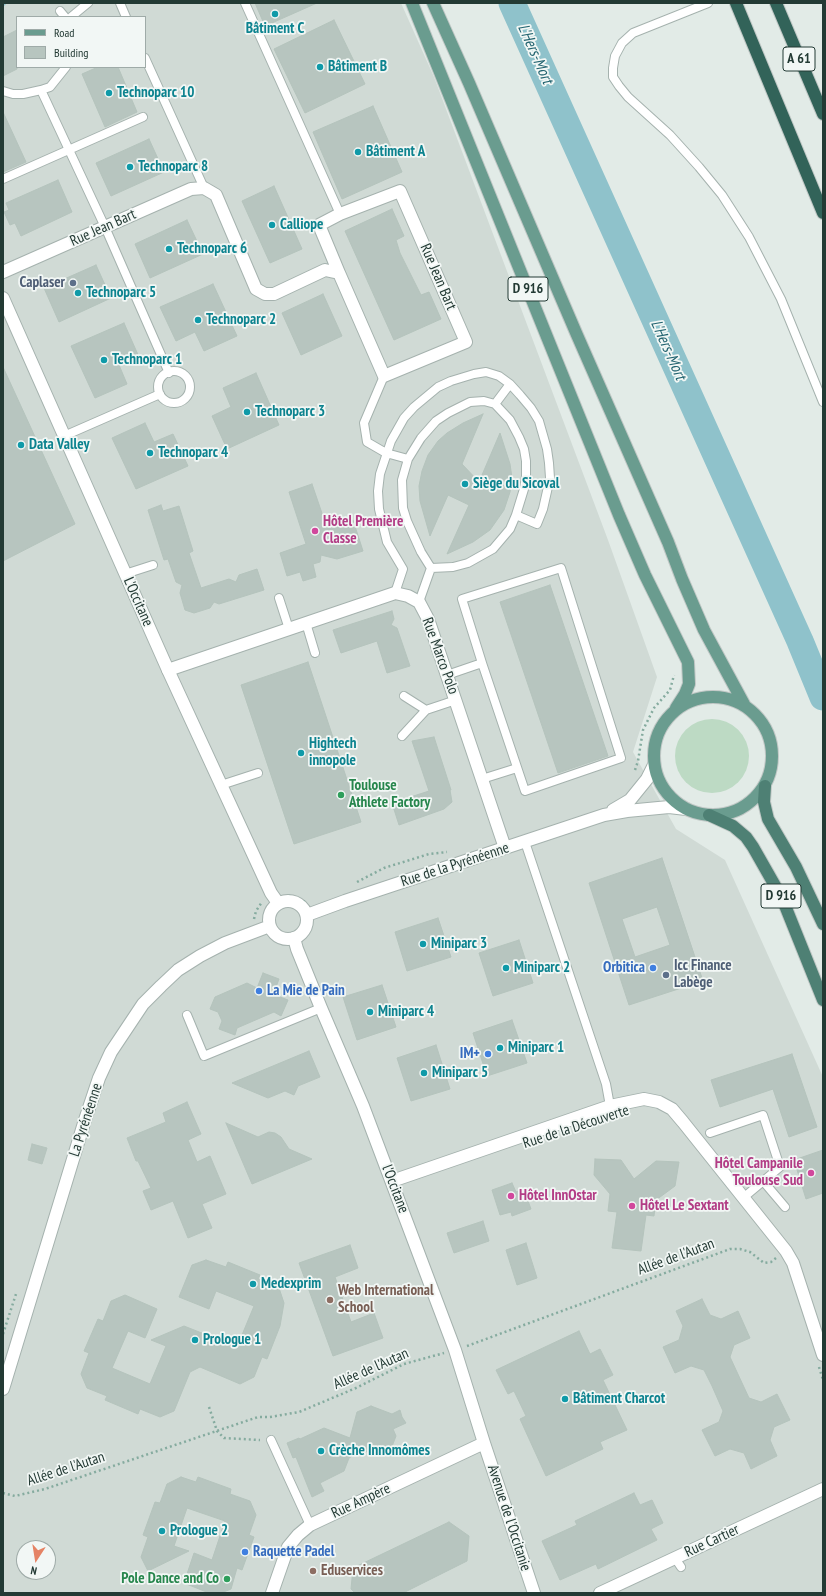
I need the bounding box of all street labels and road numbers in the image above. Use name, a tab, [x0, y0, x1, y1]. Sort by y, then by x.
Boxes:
road number: A 61	[783, 47, 815, 71]
street label: Rue Jean Bart	[67, 205, 139, 251]
street label: Rue Jean Bart	[416, 241, 460, 313]
road number: D 916	[508, 277, 548, 301]
street label: L'Occitane	[119, 575, 157, 629]
street label: Rue Marco Polo	[418, 615, 462, 697]
street label: Rue de la Pyrénéenne	[399, 839, 511, 891]
road number: D 916	[761, 884, 801, 908]
street label: La Pyrénéenne	[66, 1081, 106, 1159]
street label: Rue de la Découverte	[521, 1101, 631, 1153]
street label: l'Occitane	[378, 1162, 412, 1216]
street label: Allée de l'Autan	[635, 1235, 717, 1279]
street label: Allée de l'Autan	[331, 1344, 411, 1394]
street label: Allée de l'Autan	[25, 1448, 107, 1490]
street label: Avenue de l'Occitanie	[483, 1463, 535, 1573]
street label: Rue Ampère	[329, 1480, 393, 1522]
street label: Rue Cartier	[682, 1521, 742, 1561]

